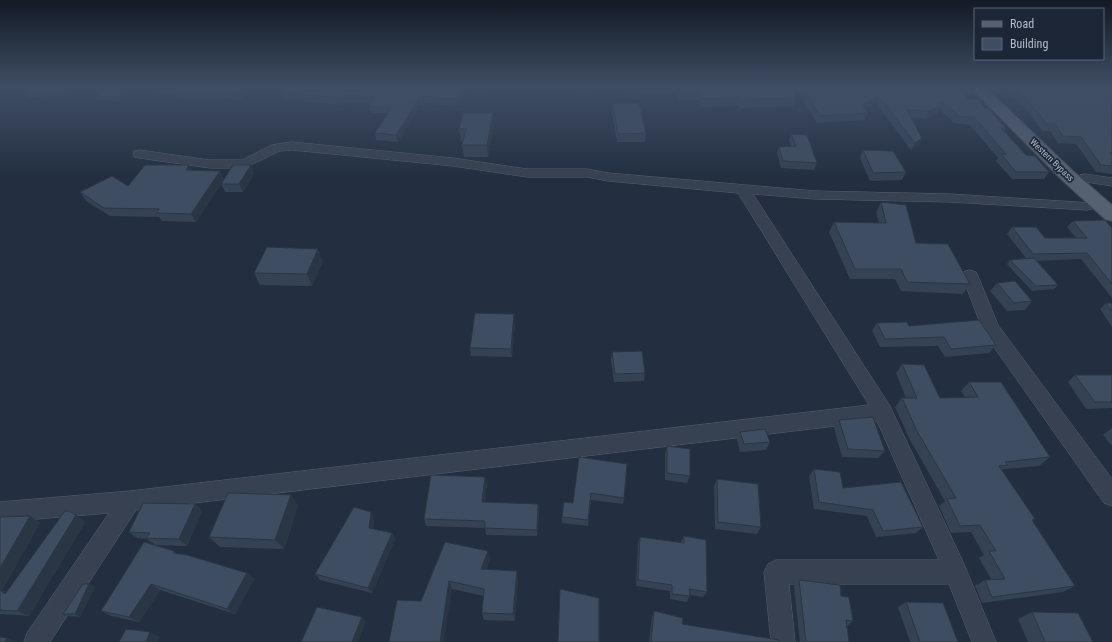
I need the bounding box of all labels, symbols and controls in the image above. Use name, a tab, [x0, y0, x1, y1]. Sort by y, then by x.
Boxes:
legend	[974, 8, 1104, 60]
text: Road	[1010, 17, 1034, 31]
text: Building	[1010, 37, 1048, 51]
street label: Western Bypass	[1028, 137, 1076, 183]

